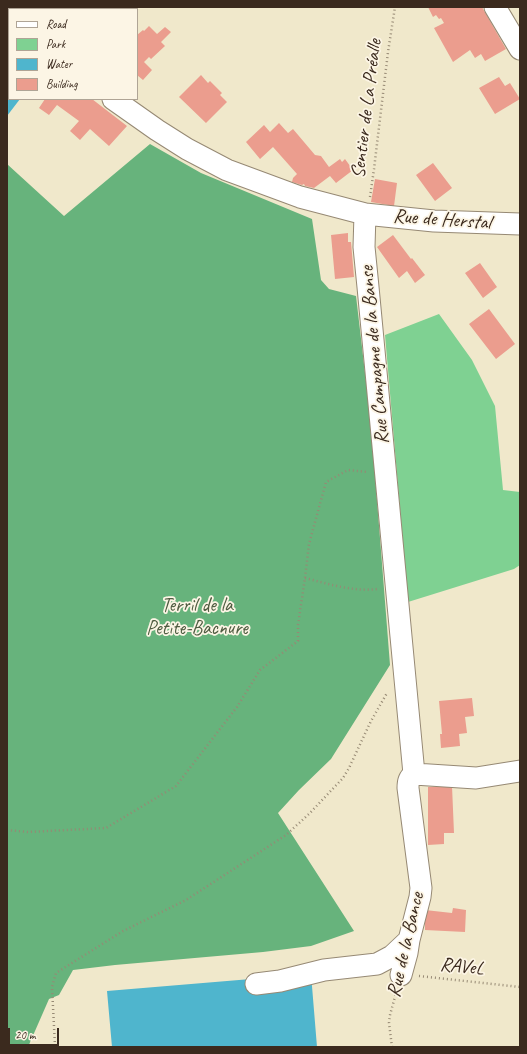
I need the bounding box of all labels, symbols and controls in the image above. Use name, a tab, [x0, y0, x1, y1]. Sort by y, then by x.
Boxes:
legend	[8, 8, 138, 100]
text: Road	[46, 16, 66, 32]
text: Park	[46, 36, 65, 52]
street label: Sentier de La Préalle	[347, 38, 387, 180]
text: Water	[46, 56, 72, 72]
text: Building	[46, 76, 78, 92]
street label: Rue de Herstal	[392, 205, 492, 235]
street label: Rue Campagne de la Banse	[355, 265, 395, 445]
park label: Terril de la Petite-Bacnure	[146, 594, 248, 641]
street label: Rue de la Bance	[382, 890, 430, 1000]
street label: RAVeL	[439, 953, 485, 981]
scale bar	[10, 1020, 61, 1046]
text: 20 m	[15, 1027, 35, 1043]

